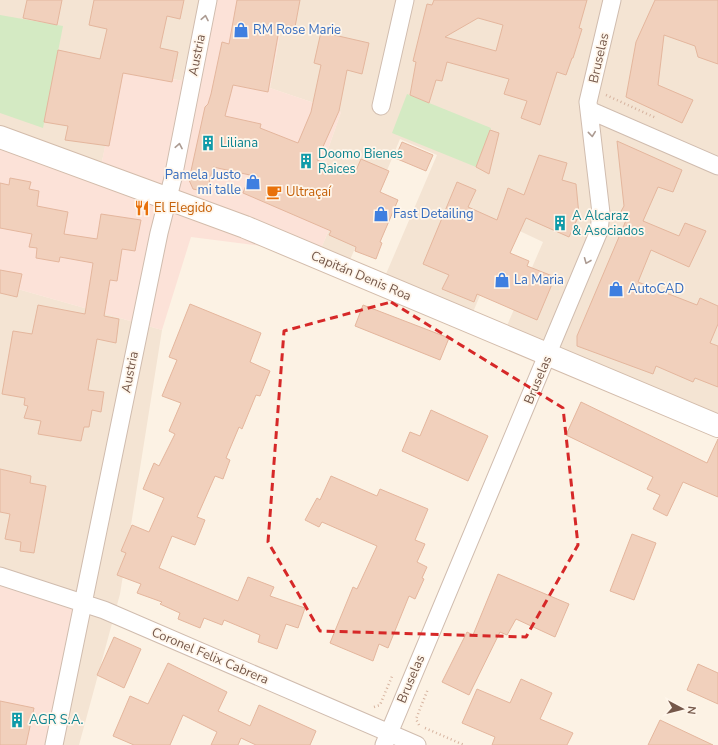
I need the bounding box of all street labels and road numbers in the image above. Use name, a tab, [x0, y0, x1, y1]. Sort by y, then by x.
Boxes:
street label: Bruselas	[585, 31, 613, 85]
street label: Austria	[184, 33, 210, 77]
street label: Capitán Denis Roa	[308, 247, 414, 305]
street label: Austria	[117, 350, 143, 394]
street label: Bruselas	[520, 353, 556, 407]
street label: Coronel Felix Cabrera	[149, 623, 271, 689]
street label: Bruselas	[393, 652, 429, 706]

